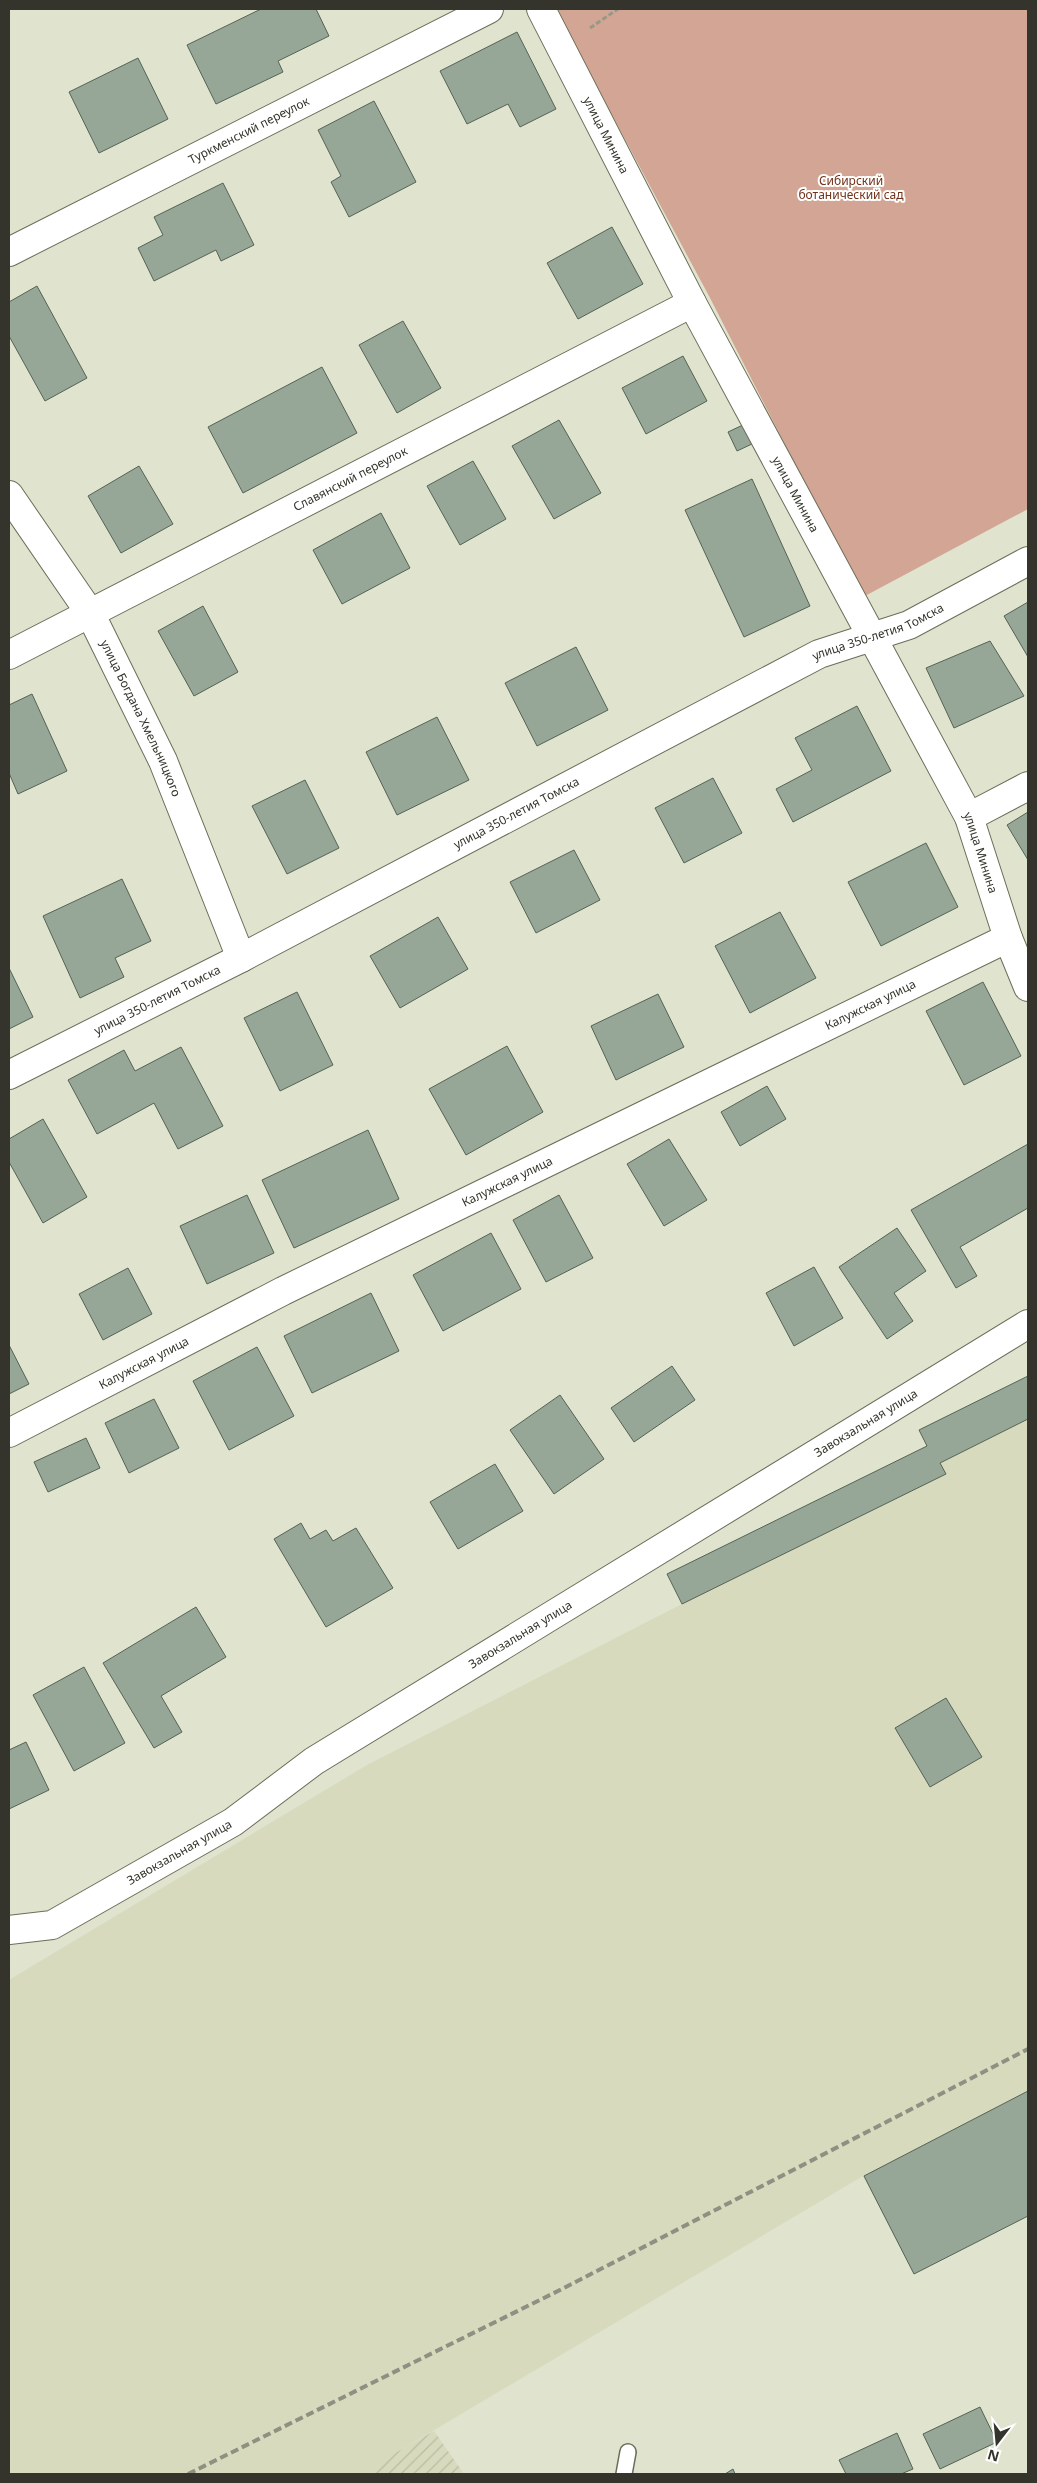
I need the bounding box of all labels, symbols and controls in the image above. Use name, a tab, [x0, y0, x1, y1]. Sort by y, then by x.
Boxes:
street label: Туркменский переулок	[185, 92, 313, 168]
street label: улица Минина	[579, 94, 633, 177]
park label: Сибирский ботанический сад	[798, 172, 904, 203]
street label: Славянский переулок	[290, 442, 411, 515]
street label: улица Минина	[768, 453, 823, 535]
street label: улица 350-летия Томска	[809, 599, 947, 664]
street label: улица Богдана Хмельницкого	[97, 637, 185, 799]
street label: улица 350-летия Томска	[450, 773, 582, 853]
street label: улица Минина	[960, 809, 1002, 895]
street label: улица 350-летия Томска	[91, 961, 223, 1039]
street label: Калужская улица	[822, 975, 918, 1034]
street label: Калужская улица	[459, 1152, 555, 1211]
street label: Калужская улица	[96, 1332, 192, 1393]
street label: Завокзальная улица	[811, 1385, 920, 1461]
street label: Завокзальная улица	[465, 1596, 575, 1672]
street label: Завокзальная улица	[124, 1815, 235, 1889]
north arrow	[972, 2418, 1022, 2468]
text: N	[985, 2445, 1001, 2467]

